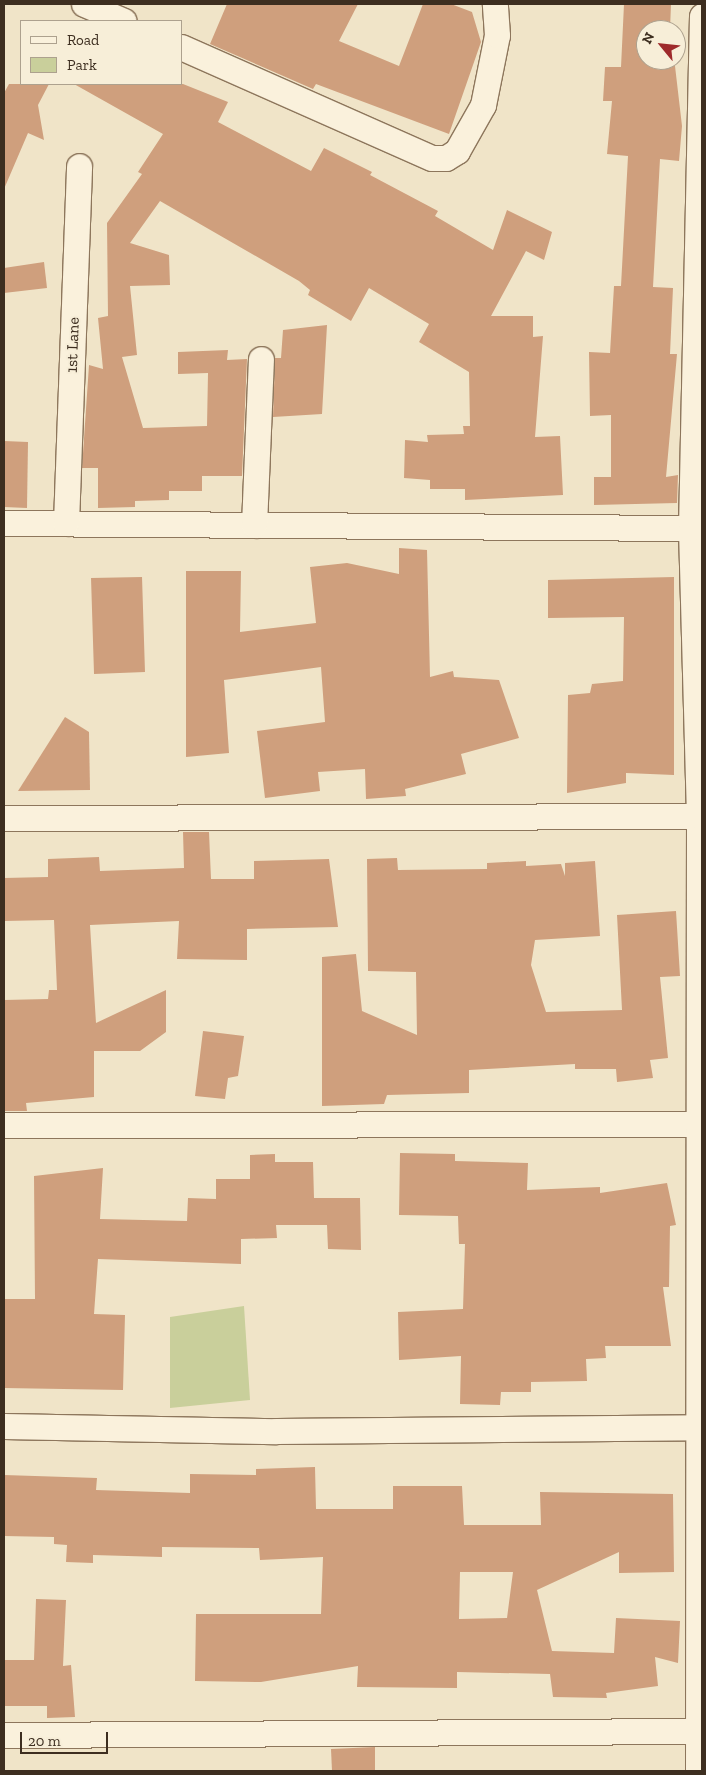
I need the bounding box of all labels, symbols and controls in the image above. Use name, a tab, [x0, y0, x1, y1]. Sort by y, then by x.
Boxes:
legend	[20, 20, 182, 85]
north arrow	[636, 20, 686, 70]
text: N	[638, 30, 658, 47]
text: Road	[67, 31, 99, 49]
text: Park	[67, 56, 97, 74]
street label: 1st Lane	[62, 317, 84, 373]
scale bar	[22, 1722, 110, 1754]
text: 20 m	[28, 1732, 61, 1750]

